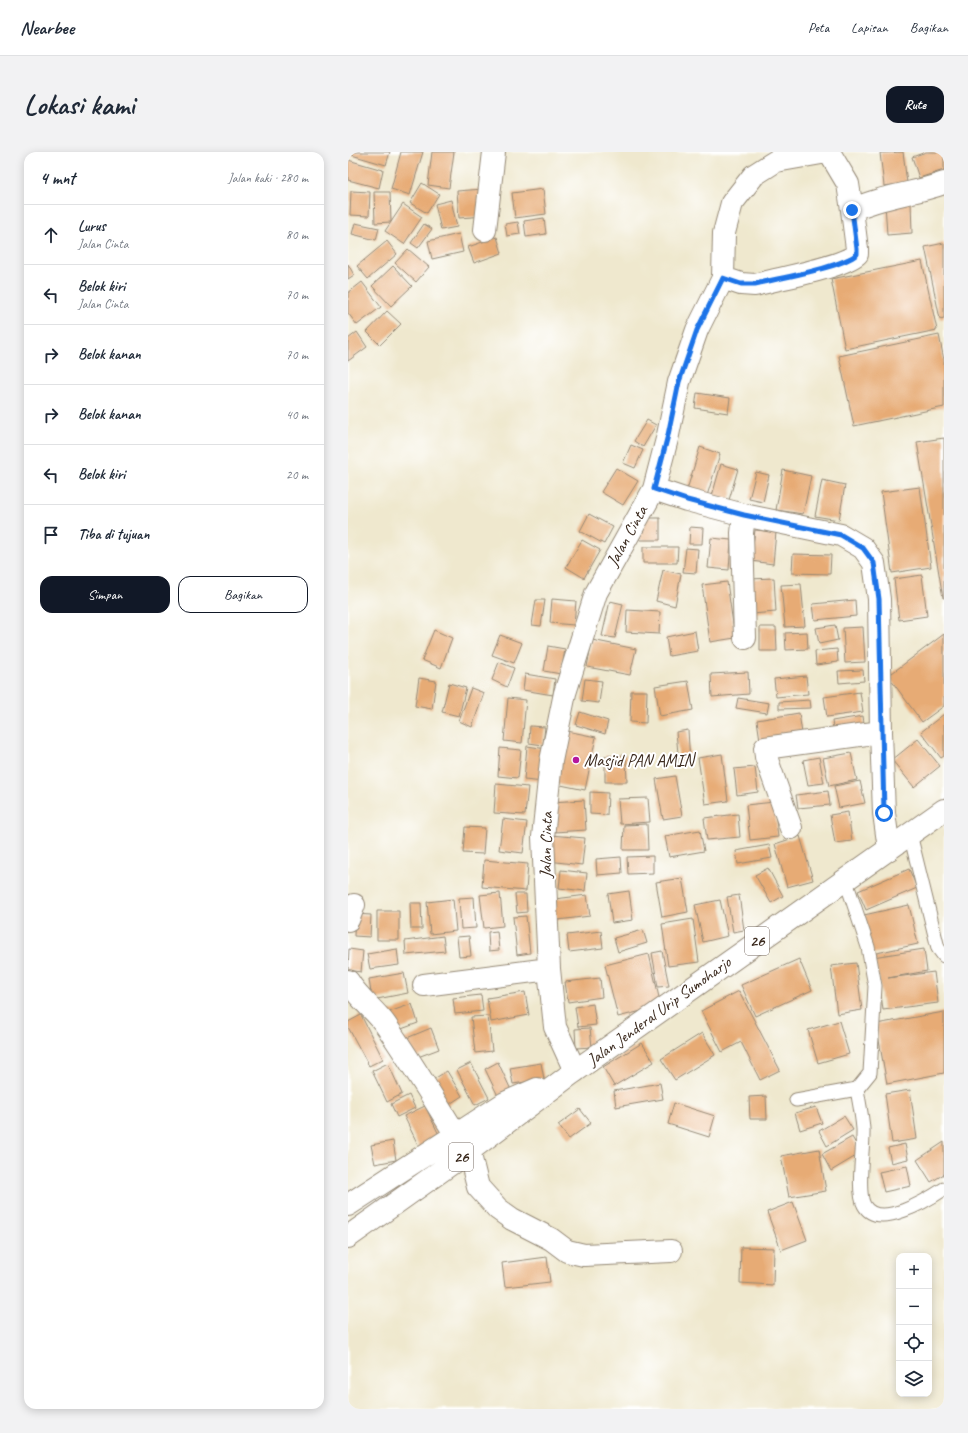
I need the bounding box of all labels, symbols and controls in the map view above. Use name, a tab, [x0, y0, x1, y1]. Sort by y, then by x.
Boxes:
text: Nearbee	[20, 16, 74, 40]
text: Peta	[808, 19, 829, 36]
text: Lapisan	[851, 19, 888, 36]
text: Bagikan	[910, 19, 948, 36]
button: Rute	[886, 86, 944, 123]
text: Lokasi kami	[24, 87, 134, 122]
text: 4 mnt	[40, 168, 75, 189]
text: Jalan kaki · 280 m	[228, 170, 308, 186]
route end	[843, 201, 861, 219]
text: Lurus	[78, 217, 106, 236]
icon: ahead	[40, 224, 62, 246]
text: 80 m	[286, 227, 308, 243]
text: Jalan Cinta	[78, 236, 128, 252]
text: Belok kiri	[78, 277, 125, 296]
icon: left	[40, 284, 62, 306]
text: 70 m	[286, 287, 308, 303]
text: Jalan Cinta	[78, 296, 128, 312]
icon: right	[40, 344, 62, 366]
text: Belok kanan	[78, 345, 141, 364]
text: 70 m	[286, 347, 308, 363]
icon: right	[40, 404, 62, 426]
text: Belok kanan	[78, 405, 141, 424]
text: 40 m	[286, 407, 308, 423]
icon: left	[40, 464, 62, 486]
text: Belok kiri	[78, 465, 125, 484]
text: 20 m	[286, 467, 308, 483]
street label: Jalan Cinta	[601, 501, 653, 571]
icon: arrive	[40, 524, 62, 546]
text: Tiba di tujuan	[78, 525, 149, 544]
button: Simpan	[40, 576, 170, 613]
button: Bagikan	[178, 576, 308, 613]
place label: Masjid PAN AMIN	[584, 750, 696, 771]
marker: Masjid PAN AMIN	[571, 755, 581, 765]
route start	[875, 804, 893, 822]
street label: Jalan Cinta	[535, 810, 557, 879]
road number: 26	[745, 927, 769, 955]
street label: Jalan Jenderal Urip Sumoharjo	[582, 951, 736, 1071]
road number: 26	[449, 1143, 473, 1171]
map controls	[896, 1253, 932, 1397]
button: +	[896, 1253, 932, 1289]
button: −	[896, 1289, 932, 1325]
button: locate	[896, 1325, 932, 1361]
button: layers	[896, 1361, 932, 1397]

